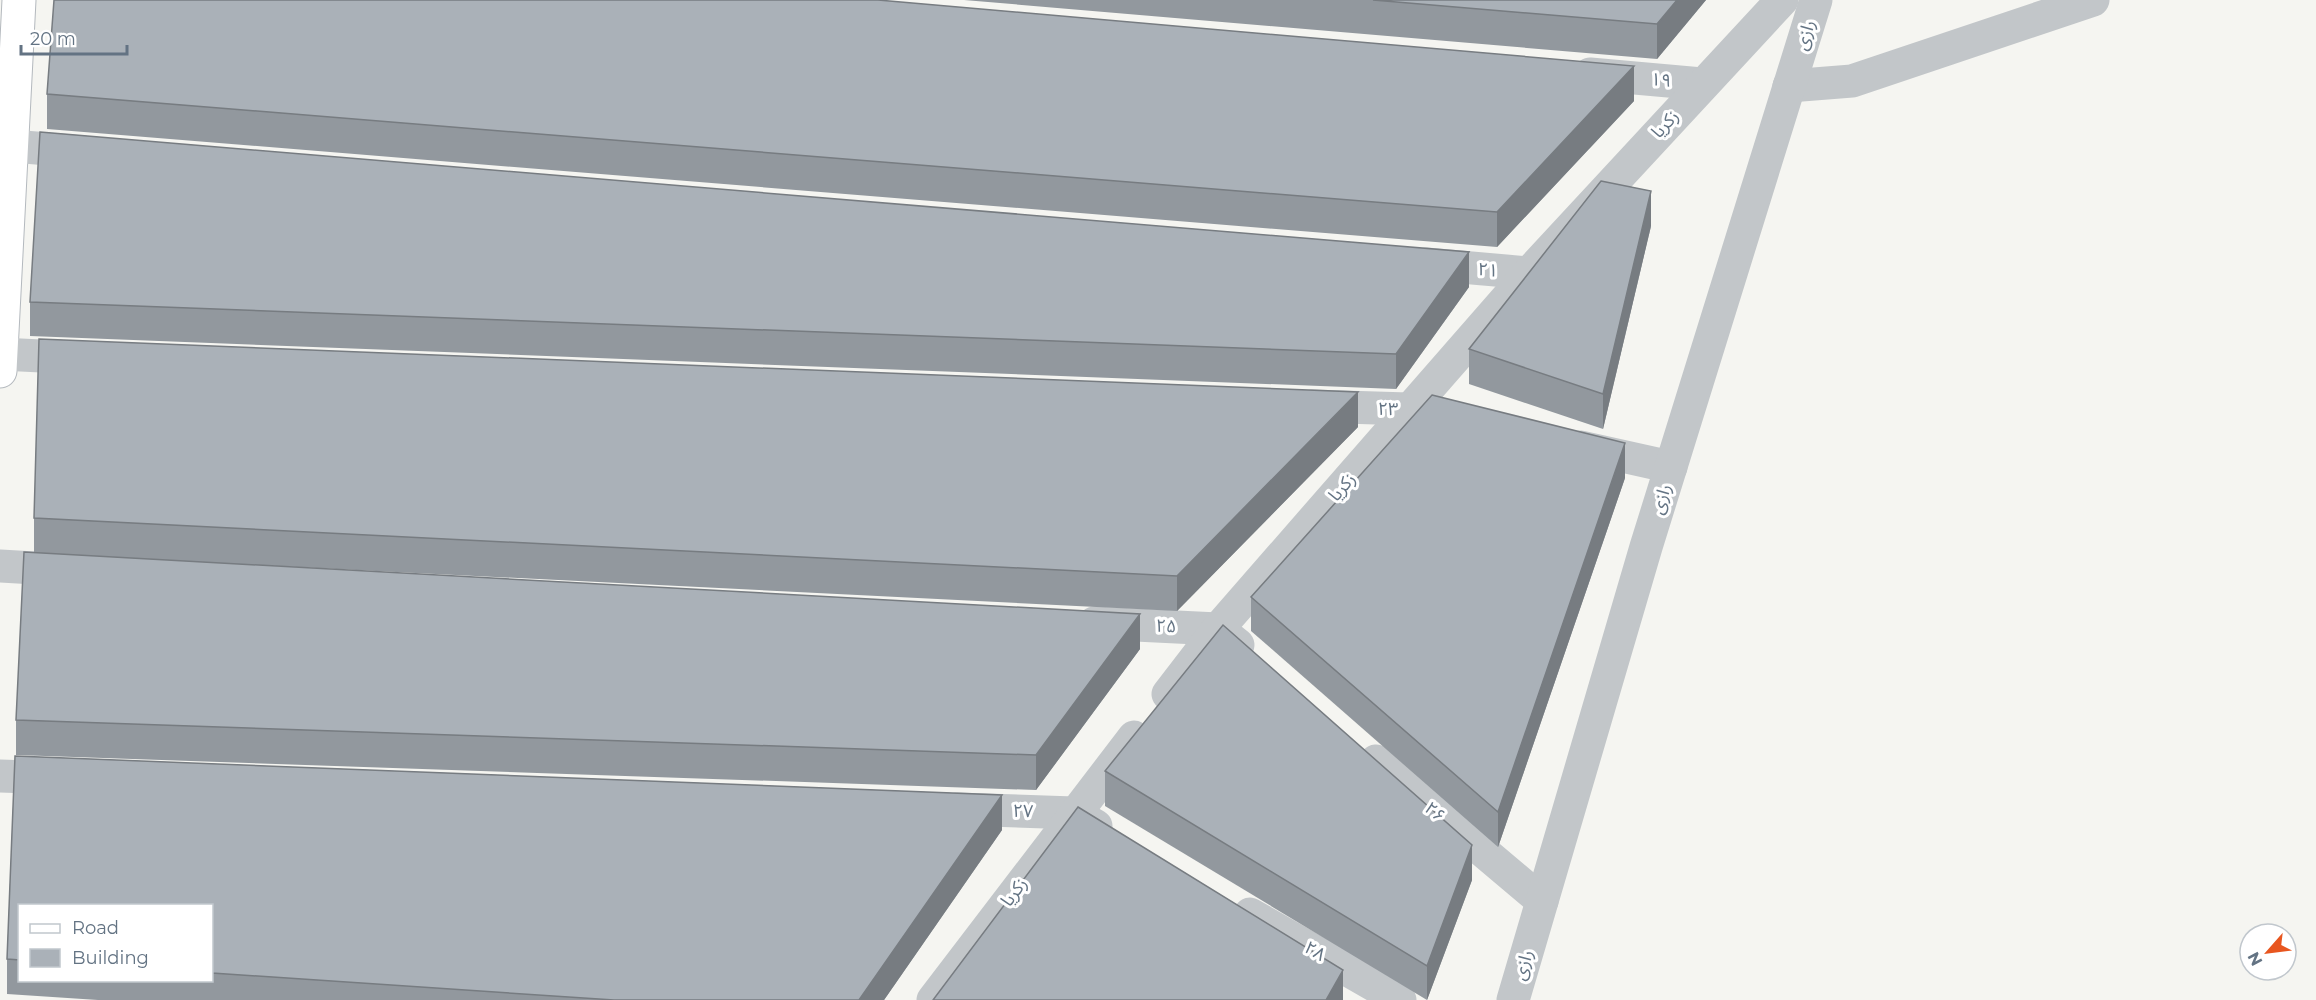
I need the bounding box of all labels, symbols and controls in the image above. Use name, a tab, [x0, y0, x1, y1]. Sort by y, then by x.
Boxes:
street label: رازی	[1790, 17, 1820, 53]
scale bar	[21, 18, 128, 56]
text: 20 m	[30, 28, 76, 50]
street label: ۱۹	[1650, 68, 1672, 92]
street label: زکریا	[1647, 105, 1683, 143]
street label: ۲۱	[1477, 258, 1499, 282]
street label: ۲۳	[1377, 398, 1399, 420]
street label: زکریا	[1324, 468, 1360, 506]
street label: رازی	[1646, 481, 1676, 517]
street label: ۲۵	[1155, 614, 1177, 638]
street label: ۲۶	[1420, 797, 1450, 827]
street label: ۲۷	[1012, 800, 1034, 822]
street label: زکریا	[996, 873, 1032, 911]
legend	[18, 904, 213, 982]
text: Road	[72, 917, 119, 939]
north arrow	[2238, 922, 2298, 982]
street label: ۲۸	[1301, 936, 1329, 966]
text: Building	[72, 947, 149, 969]
street label: رازی	[1508, 947, 1538, 983]
text: N	[2244, 949, 2267, 969]

